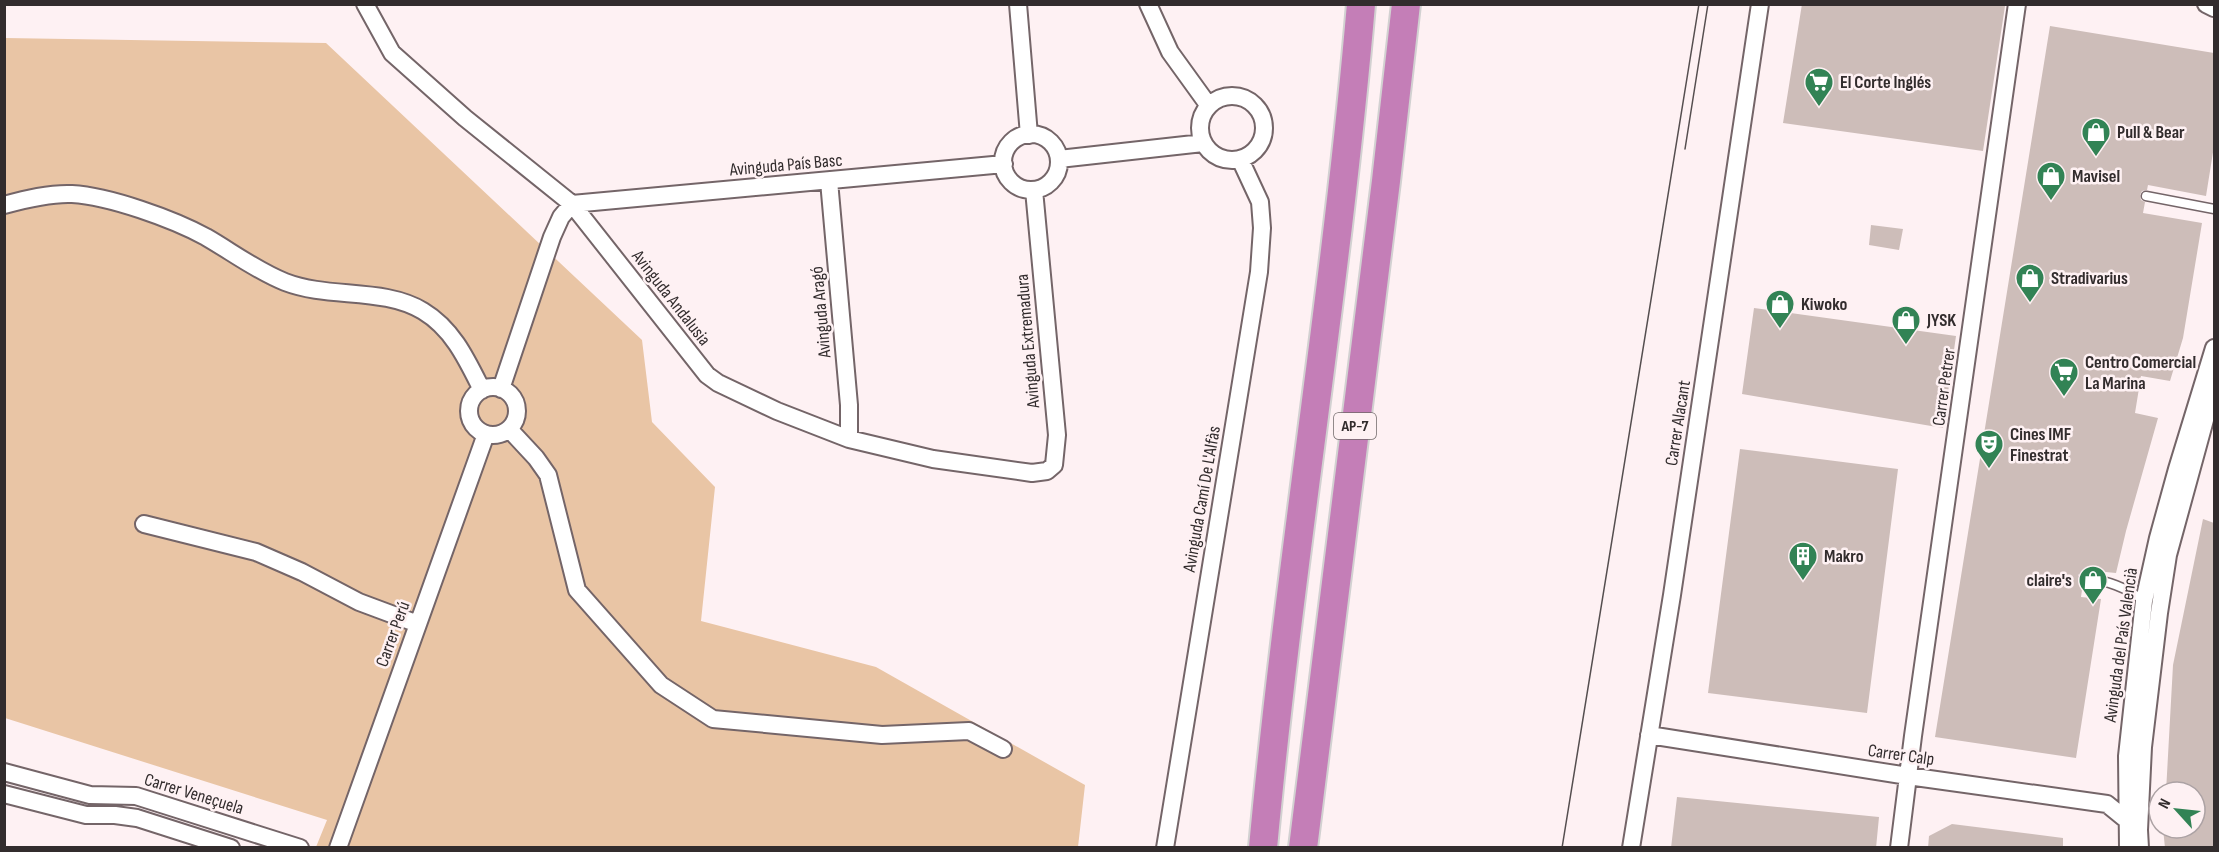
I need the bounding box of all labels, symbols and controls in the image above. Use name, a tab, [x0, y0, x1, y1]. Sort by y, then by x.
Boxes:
supermarket icon: El Corte Inglés	[1803, 66, 1835, 108]
place label: El Corte Inglés	[1840, 72, 1931, 93]
shop icon: Pull & Bear	[2080, 116, 2112, 158]
place label: Pull & Bear	[2117, 122, 2185, 143]
street label: Avinguda País Basc	[728, 150, 843, 180]
shop icon: Mavisel	[2035, 160, 2067, 202]
place label: Mavisel	[2072, 166, 2120, 187]
street label: Avinguda Andalusia	[627, 245, 715, 350]
shop icon: Stradivarius	[2014, 262, 2046, 304]
street label: Avinguda Aragó	[807, 265, 836, 360]
place label: Stradivarius	[2051, 268, 2128, 289]
street label: Avinguda Extremadura	[1012, 273, 1044, 410]
shop icon: Kiwoko	[1764, 288, 1796, 330]
place label: Kiwoko	[1801, 294, 1847, 315]
shop icon: JYSK	[1890, 304, 1922, 346]
place label: JYSK	[1926, 310, 1956, 331]
street label: Carrer Petrer	[1928, 347, 1960, 427]
place label: Centro Comercial La Marina	[2085, 352, 2196, 394]
supermarket icon: Centro Comercial La Marina	[2048, 356, 2080, 398]
street label: Carrer Alacant	[1661, 378, 1695, 467]
road number: AP-7	[1334, 413, 1376, 439]
street label: Avinguda Camí De L'Alfàs	[1179, 424, 1225, 575]
place label: Cines IMF Finestrat	[2010, 424, 2071, 466]
theatre icon: Cines IMF Finestrat	[1973, 428, 2005, 470]
building icon: Makro	[1787, 540, 1819, 582]
place label: Makro	[1824, 546, 1864, 567]
shop icon: claire's	[2077, 564, 2109, 606]
street label: Avinguda del País Valencià	[2100, 566, 2142, 725]
place label: claire's	[2027, 570, 2072, 591]
street label: Carrer Perú	[371, 598, 415, 670]
street label: Carrer Calp	[1866, 740, 1936, 770]
street label: Carrer Veneçuela	[142, 769, 246, 819]
north arrow	[2147, 780, 2207, 840]
text: N	[2155, 796, 2175, 812]

